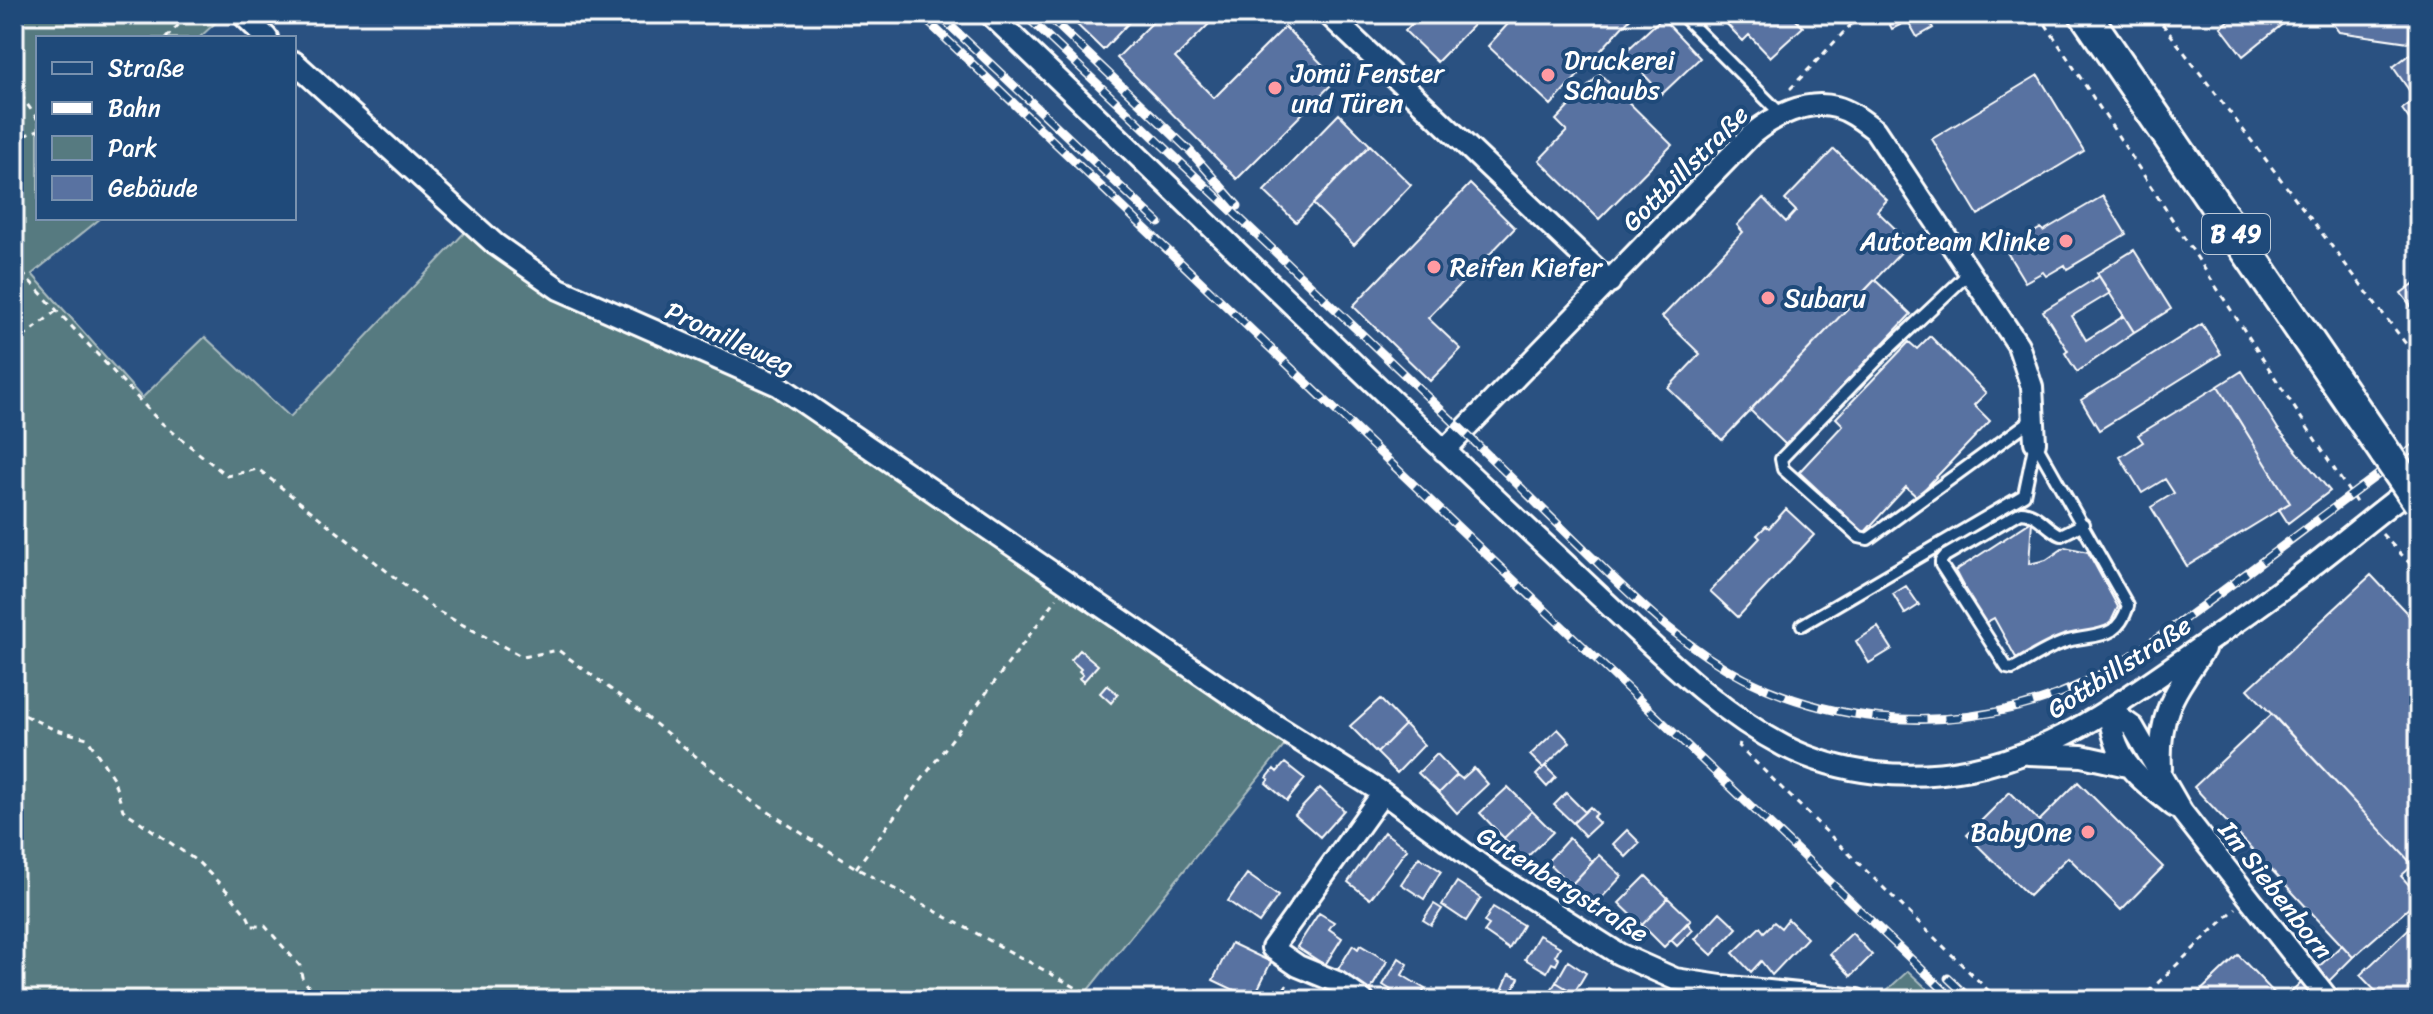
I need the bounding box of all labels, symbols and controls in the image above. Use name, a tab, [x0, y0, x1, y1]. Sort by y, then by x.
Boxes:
legend	[36, 36, 296, 220]
place label: Druckerei Schaubs	[1564, 37, 1675, 113]
text: Straße	[108, 47, 184, 89]
place label: Jomü Fenster und Türen	[1290, 50, 1445, 126]
marker: Druckerei Schaubs	[1539, 66, 1557, 84]
marker: Jomü Fenster und Türen	[1266, 79, 1284, 97]
text: Bahn	[108, 87, 161, 129]
street label: Gottbillstraße	[1610, 93, 1760, 243]
text: Park	[108, 127, 157, 169]
text: Gebäude	[108, 167, 198, 209]
road number: B 49	[2202, 214, 2270, 254]
place label: Autoteam Klinke	[1859, 218, 2050, 264]
marker: Autoteam Klinke	[2057, 232, 2075, 250]
place label: Reifen Kiefer	[1450, 244, 1603, 290]
marker: Reifen Kiefer	[1425, 258, 1443, 276]
place label: Subaru	[1784, 275, 1866, 321]
street label: Promilleweg	[657, 288, 803, 388]
marker: Subaru	[1759, 289, 1777, 307]
street label: Gottbillstraße	[2037, 603, 2201, 731]
place label: BabyOne	[1970, 809, 2072, 855]
street label: Im Siebenborn	[2206, 809, 2345, 970]
street label: Gutenbergstraße	[1468, 813, 1658, 955]
marker: BabyOne	[2079, 823, 2097, 841]

